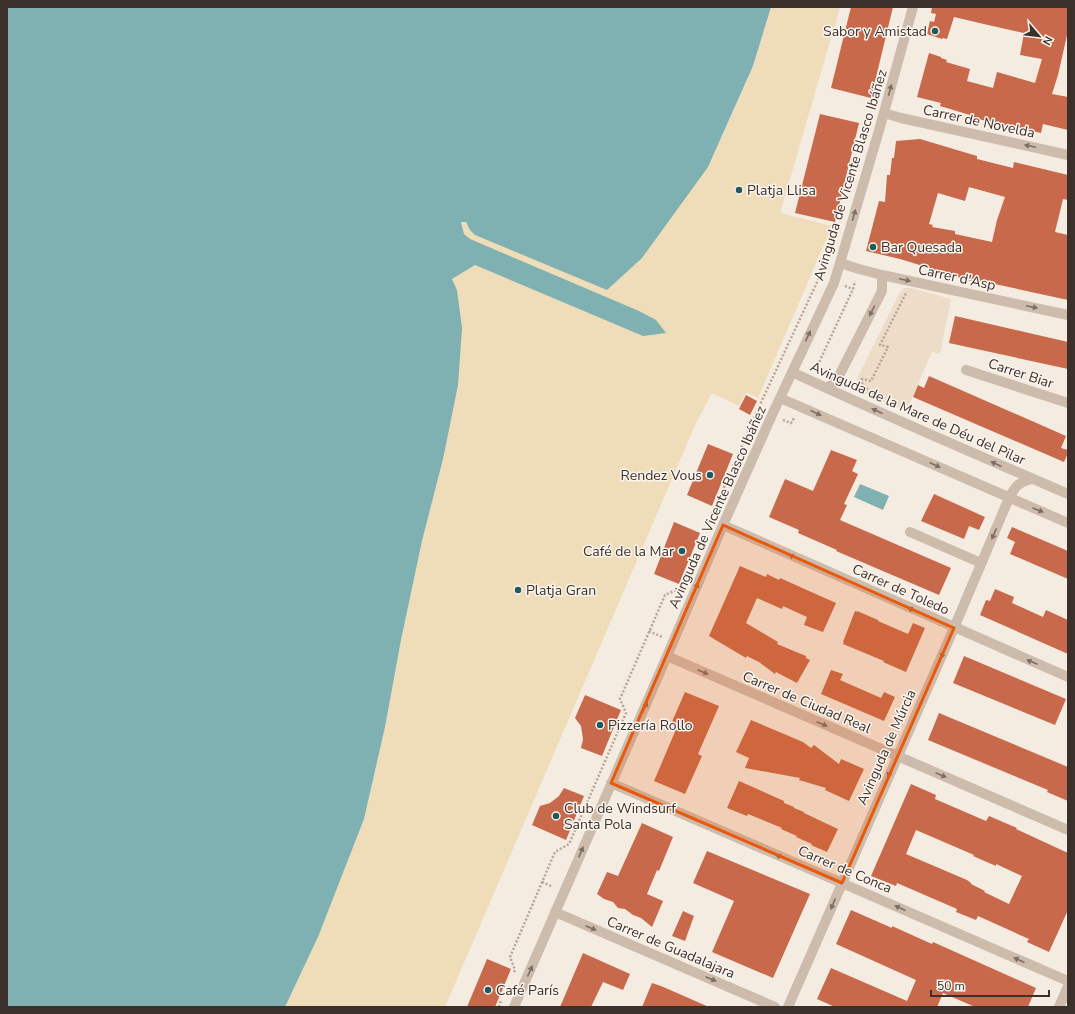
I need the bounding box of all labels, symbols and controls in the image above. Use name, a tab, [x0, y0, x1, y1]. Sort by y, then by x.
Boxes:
north arrow	[1019, 16, 1059, 56]
place label: Sabor y Amistad	[823, 22, 927, 41]
marker: Sabor y Amistad	[930, 26, 940, 36]
text: N	[1039, 33, 1056, 48]
street label: Avinguda de Vicente Blasco Ibáñez	[809, 67, 892, 283]
one-way arrow	[888, 84, 894, 96]
street label: Carrer de Novelda	[921, 100, 1037, 143]
one-way arrow	[1024, 143, 1036, 149]
place label: Platja Llisa	[747, 181, 816, 200]
marker: Platja Llisa	[734, 185, 744, 195]
one-way arrow	[851, 209, 857, 221]
place label: Bar Quesada	[881, 238, 962, 257]
marker: Bar Quesada	[868, 242, 878, 252]
street label: Carrer d'Asp	[916, 260, 997, 295]
one-way arrow	[899, 277, 911, 283]
one-way arrow	[1026, 305, 1038, 311]
one-way arrow	[869, 306, 875, 317]
one-way arrow	[806, 330, 812, 342]
street label: Carrer Biar	[986, 354, 1056, 393]
street label: Avinguda de la Mare de Déu del Pilar	[807, 357, 1028, 470]
street label: Avinguda de Vicente Blasco Ibáñez	[664, 403, 771, 611]
one-way arrow	[872, 408, 883, 414]
one-way arrow	[810, 410, 821, 416]
one-way arrow	[991, 461, 1002, 467]
one-way arrow	[929, 462, 941, 468]
place label: Rendez Vous	[621, 466, 702, 485]
marker: Rendez Vous	[705, 470, 715, 480]
one-way arrow	[1033, 508, 1045, 514]
one-way arrow	[991, 528, 997, 539]
place label: Café de la Mar	[583, 542, 674, 561]
marker: Café de la Mar	[677, 546, 687, 556]
one-way arrow	[789, 554, 800, 560]
street label: Carrer de Toledo	[849, 560, 953, 619]
place label: Platja Gran	[526, 581, 596, 600]
one-way arrow	[693, 582, 699, 593]
marker: Platja Gran	[513, 585, 523, 595]
one-way arrow	[907, 606, 919, 613]
one-way arrow	[939, 648, 945, 660]
one-way arrow	[1026, 658, 1038, 664]
street label: Carrer de Ciudad Real	[740, 667, 875, 738]
one-way arrow	[697, 669, 708, 675]
street label: Avinguda de Múrcia	[852, 686, 920, 808]
one-way arrow	[642, 701, 648, 713]
place label: Pizzería Rollo	[608, 716, 693, 735]
marker: Pizzería Rollo	[595, 720, 605, 730]
one-way arrow	[816, 720, 828, 727]
one-way arrow	[887, 767, 893, 779]
one-way arrow	[936, 772, 947, 778]
place label: Club de Windsurf Santa Pola	[564, 799, 676, 834]
marker: Club de Windsurf Santa Pola	[551, 811, 561, 821]
street label: Carrer de Conca	[795, 841, 895, 898]
one-way arrow	[578, 846, 584, 858]
one-way arrow	[775, 854, 786, 860]
one-way arrow	[829, 898, 836, 910]
one-way arrow	[894, 905, 906, 911]
street label: Carrer de Guadalajara	[604, 912, 738, 983]
one-way arrow	[586, 925, 597, 931]
one-way arrow	[1014, 957, 1025, 963]
one-way arrow	[527, 965, 533, 977]
scale bar	[931, 972, 1049, 998]
one-way arrow	[705, 977, 717, 983]
text: 50 m	[937, 978, 965, 994]
place label: Café París	[496, 981, 559, 1000]
marker: Café París	[483, 985, 493, 995]

